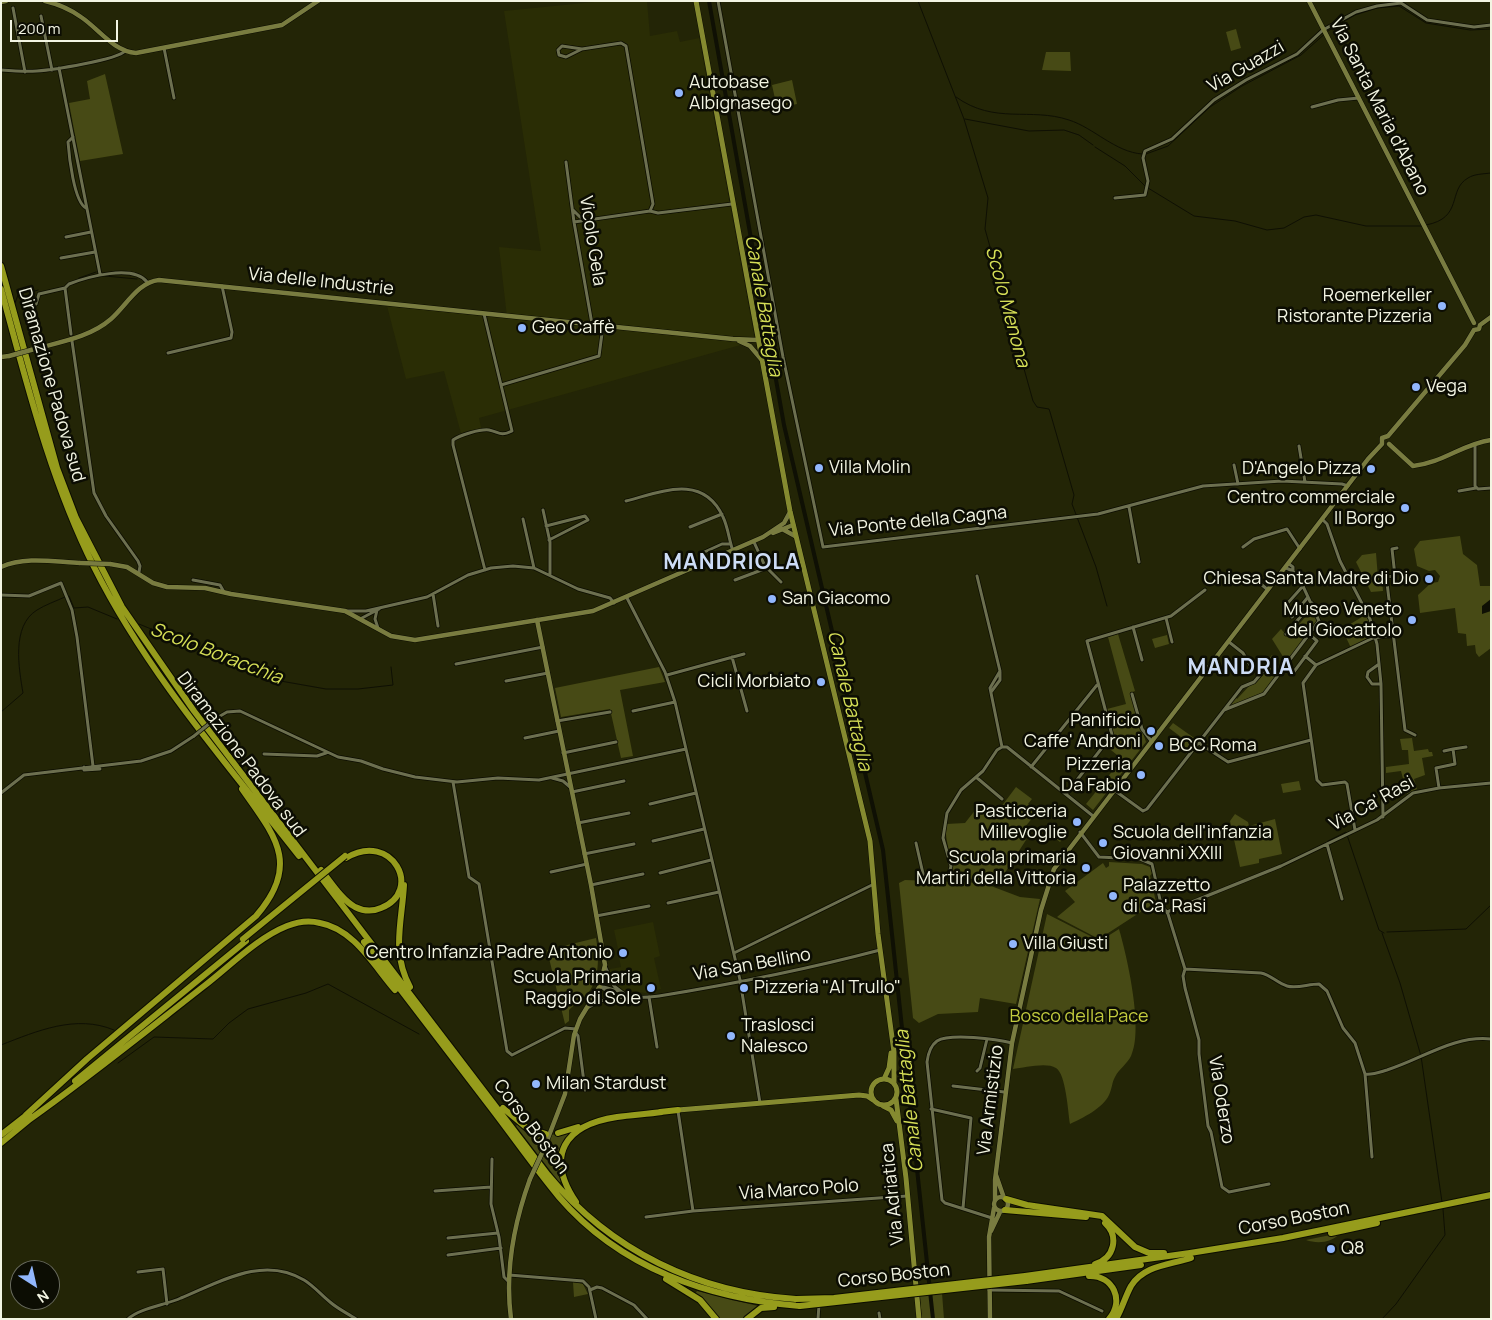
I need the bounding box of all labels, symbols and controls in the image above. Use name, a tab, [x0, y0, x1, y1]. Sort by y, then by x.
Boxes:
scale bar	[12, 10, 120, 42]
street label: Via Santa Maria d'Abano	[1325, 15, 1433, 199]
text: 200 m	[18, 18, 61, 39]
street label: Via Guazzi	[1204, 36, 1288, 98]
place label: Autobase Albignasego	[689, 72, 792, 115]
marker: Autobase Albignasego	[673, 87, 685, 99]
street label: Vicolo Gela	[574, 194, 610, 288]
water label: Canale Battaglia	[739, 234, 787, 378]
water label: Scolo Menona	[980, 244, 1034, 370]
street label: Via delle Industrie	[247, 264, 395, 300]
street label: Diramazione Padova sud	[13, 285, 89, 485]
place label: Roemerkeller Ristorante Pizzeria	[1277, 285, 1432, 328]
marker: Roemerkeller Ristorante Pizzeria	[1436, 300, 1448, 312]
place label: Geo Caffè	[532, 317, 615, 339]
marker: Geo Caffè	[516, 322, 528, 334]
place label: Vega	[1426, 376, 1467, 398]
marker: Vega	[1410, 381, 1422, 393]
place label: Villa Molin	[829, 457, 911, 479]
place label: D'Angelo Pizza	[1242, 458, 1361, 480]
marker: Villa Molin	[813, 462, 825, 474]
marker: D'Angelo Pizza	[1365, 463, 1377, 475]
place label: Centro commerciale Il Borgo	[1227, 487, 1395, 530]
street label: Via Ponte della Cagna	[828, 502, 1008, 542]
marker: Centro commerciale Il Borgo	[1399, 502, 1411, 514]
district label: MANDRIOLA	[662, 550, 802, 576]
place label: Chiesa Santa Madre di Dio	[1203, 568, 1419, 590]
marker: Chiesa Santa Madre di Dio	[1423, 573, 1435, 585]
place label: San Giacomo	[782, 588, 890, 610]
marker: San Giacomo	[766, 593, 778, 605]
place label: Museo Veneto del Giocattolo	[1283, 599, 1402, 642]
marker: Museo Veneto del Giocattolo	[1406, 614, 1418, 626]
water label: Scolo Boracchia	[147, 618, 285, 690]
water label: Canale Battaglia	[822, 629, 876, 773]
district label: MANDRIA	[1187, 655, 1295, 681]
street label: Diramazione Padova sud	[172, 668, 310, 842]
place label: Cicli Morbiato	[698, 671, 811, 693]
marker: Cicli Morbiato	[815, 676, 827, 688]
place label: Panificio Caffe' Androni	[1024, 710, 1141, 752]
marker: Panificio Caffe' Androni	[1145, 725, 1157, 737]
place label: BCC Roma	[1169, 735, 1257, 757]
marker: BCC Roma	[1153, 740, 1165, 752]
place label: Pizzeria Da Fabio	[1061, 754, 1131, 796]
marker: Pizzeria Da Fabio	[1135, 769, 1147, 781]
street label: Via Ca' Rasi	[1326, 772, 1418, 836]
place label: Pasticceria Millevoglie	[975, 801, 1067, 844]
marker: Pasticceria Millevoglie	[1071, 816, 1083, 828]
place label: Scuola dell'infanzia Giovanni XXIII	[1113, 822, 1272, 864]
marker: Scuola dell'infanzia Giovanni XXIII	[1097, 837, 1109, 849]
place label: Scuola primaria Martiri della Vittoria	[916, 847, 1076, 890]
marker: Scuola primaria Martiri della Vittoria	[1080, 862, 1092, 874]
place label: Palazzetto di Ca' Rasi	[1123, 875, 1211, 918]
marker: Palazzetto di Ca' Rasi	[1107, 890, 1119, 902]
place label: Villa Giusti	[1023, 933, 1108, 955]
marker: Villa Giusti	[1007, 938, 1019, 950]
place label: Centro Infanzia Padre Antonio	[366, 942, 613, 964]
street label: Via San Bellino	[691, 944, 813, 986]
marker: Centro Infanzia Padre Antonio	[617, 947, 629, 959]
place label: Scuola Primaria Raggio di Sole	[513, 967, 641, 1010]
place label: Pizzeria "Al Trullo"	[754, 977, 901, 999]
marker: Scuola Primaria Raggio di Sole	[645, 982, 657, 994]
marker: Pizzeria "Al Trullo"	[738, 982, 750, 994]
park label: Bosco della Pace	[1010, 1006, 1148, 1028]
place label: Traslosci Nalesco	[741, 1015, 815, 1058]
water label: Canale Battaglia	[891, 1029, 929, 1173]
marker: Traslosci Nalesco	[725, 1030, 737, 1042]
street label: Via Armistizio	[974, 1044, 1008, 1156]
street label: Via Oderzo	[1203, 1055, 1239, 1145]
place label: Milan Stardust	[546, 1073, 666, 1095]
street label: Corso Boston	[488, 1076, 574, 1178]
marker: Milan Stardust	[530, 1078, 542, 1090]
street label: Via Adriatica	[877, 1142, 909, 1246]
street label: Via Marco Polo	[738, 1175, 860, 1205]
street label: Corso Boston	[1237, 1198, 1351, 1240]
place label: Q8	[1341, 1238, 1364, 1260]
marker: Q8	[1325, 1243, 1337, 1255]
street label: Corso Boston	[837, 1259, 951, 1293]
north arrow	[10, 1260, 60, 1310]
text: N	[34, 1286, 53, 1308]

